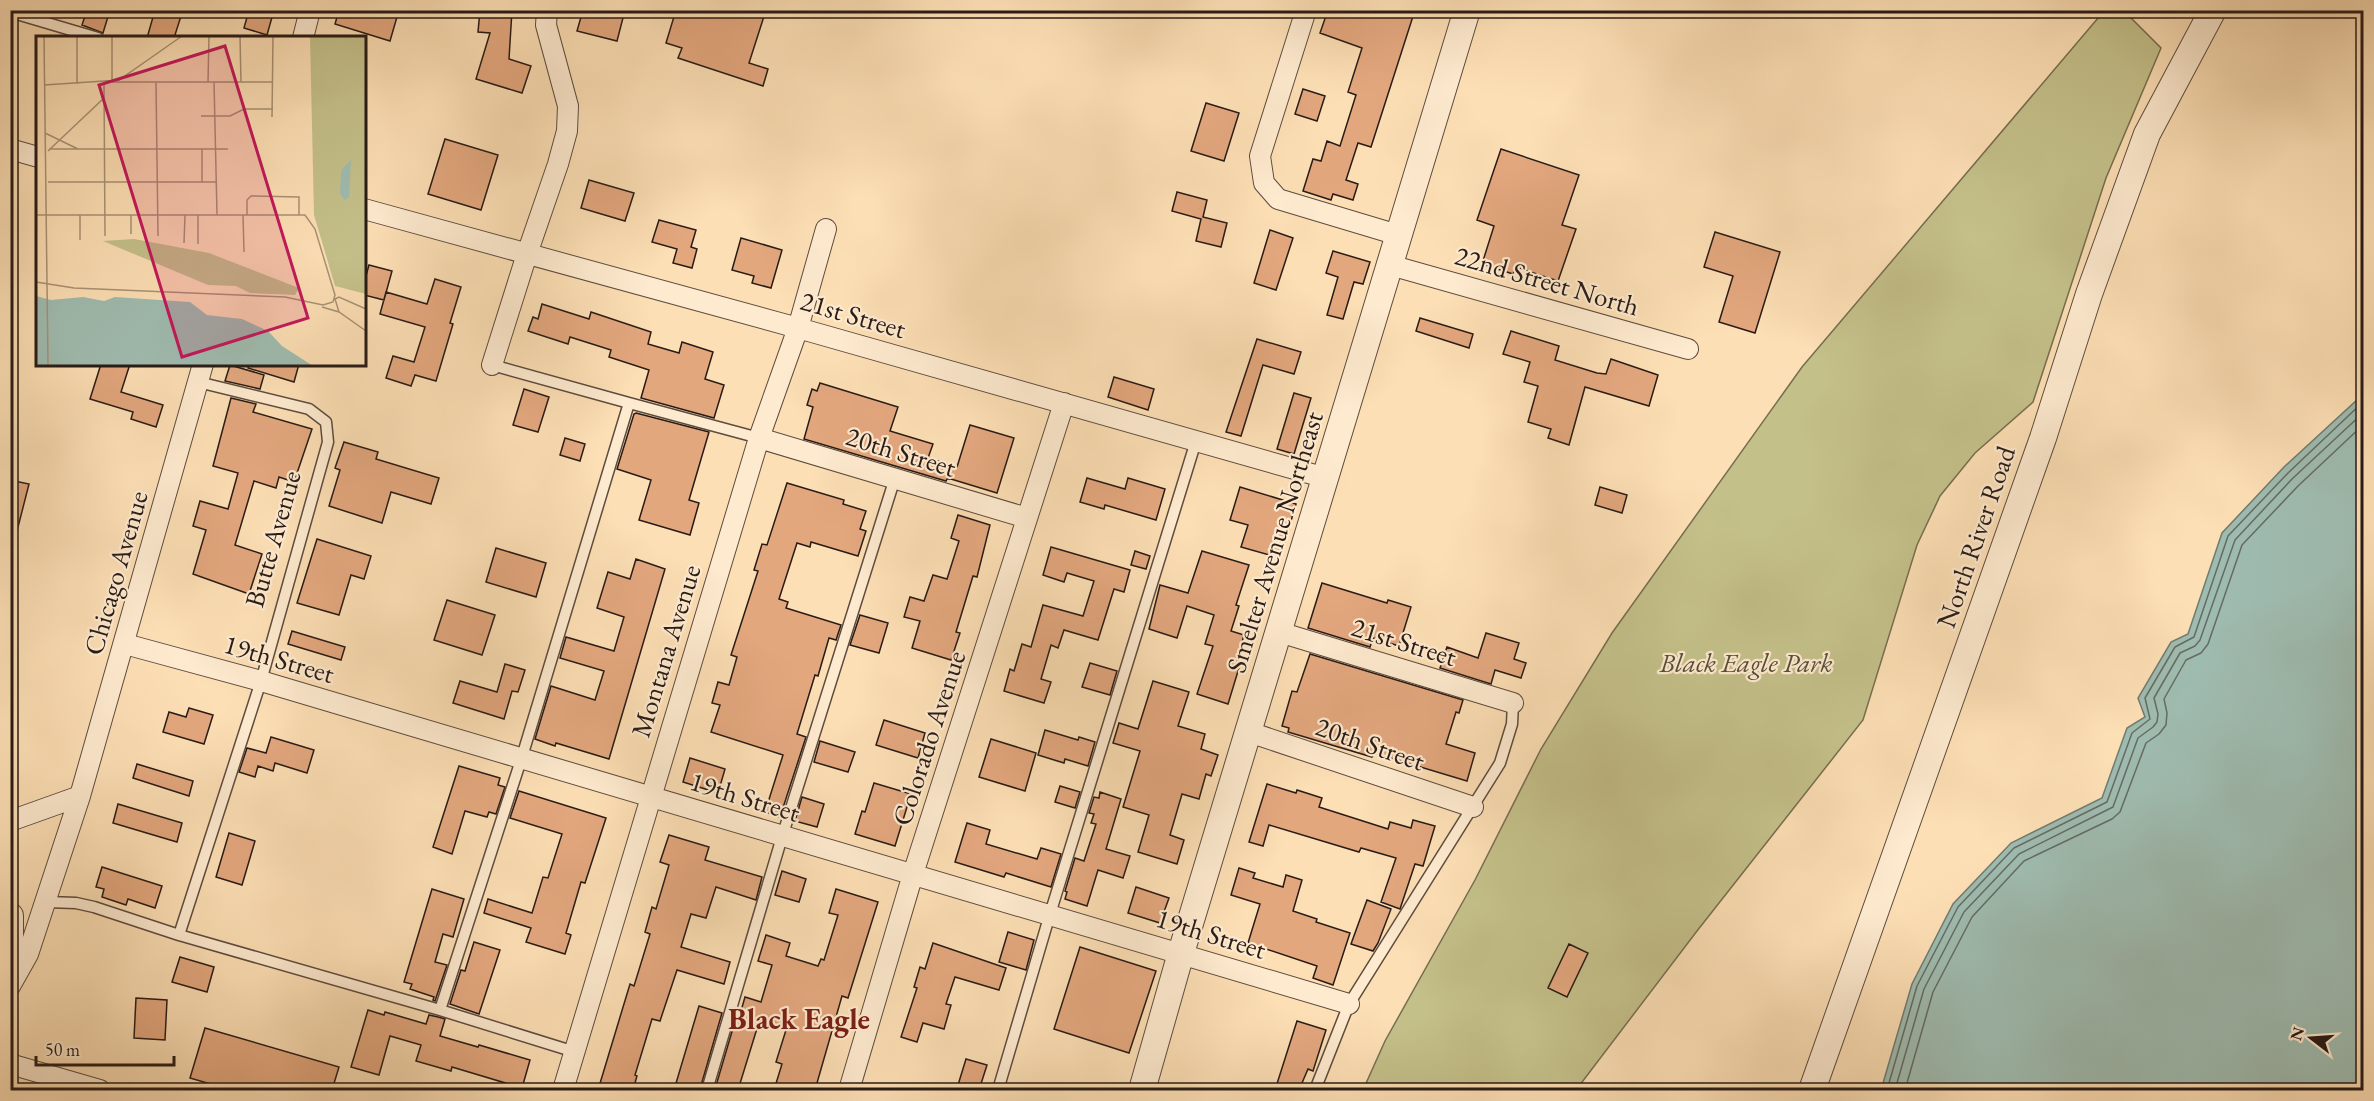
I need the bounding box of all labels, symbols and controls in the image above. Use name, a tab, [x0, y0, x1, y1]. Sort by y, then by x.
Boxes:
inset map	[36, 36, 366, 366]
street label: 22nd Street North	[1451, 237, 1643, 324]
street label: 21st Street	[796, 283, 910, 346]
street label: Smelter Avenue Northeast	[1218, 406, 1331, 677]
street label: 20th Street	[842, 418, 961, 485]
street label: North River Road	[1928, 441, 2023, 632]
street label: Butte Avenue	[236, 467, 309, 611]
street label: Chicago Avenue	[75, 487, 156, 659]
street label: Montana Avenue	[623, 560, 708, 741]
street label: 21st Street	[1347, 609, 1461, 674]
street label: 19th Street	[220, 626, 339, 691]
park label: Black Eagle Park	[1659, 645, 1833, 680]
street label: Colorado Avenue	[884, 646, 973, 830]
street label: 20th Street	[1311, 709, 1430, 779]
street label: 19th Street	[686, 763, 805, 830]
street label: 19th Street	[1152, 900, 1271, 967]
district label: Black Eagle	[728, 999, 870, 1038]
north arrow	[2281, 1008, 2341, 1068]
text: N	[2285, 1024, 2309, 1043]
scale bar	[36, 1029, 174, 1067]
text: 50 m	[45, 1038, 80, 1061]

